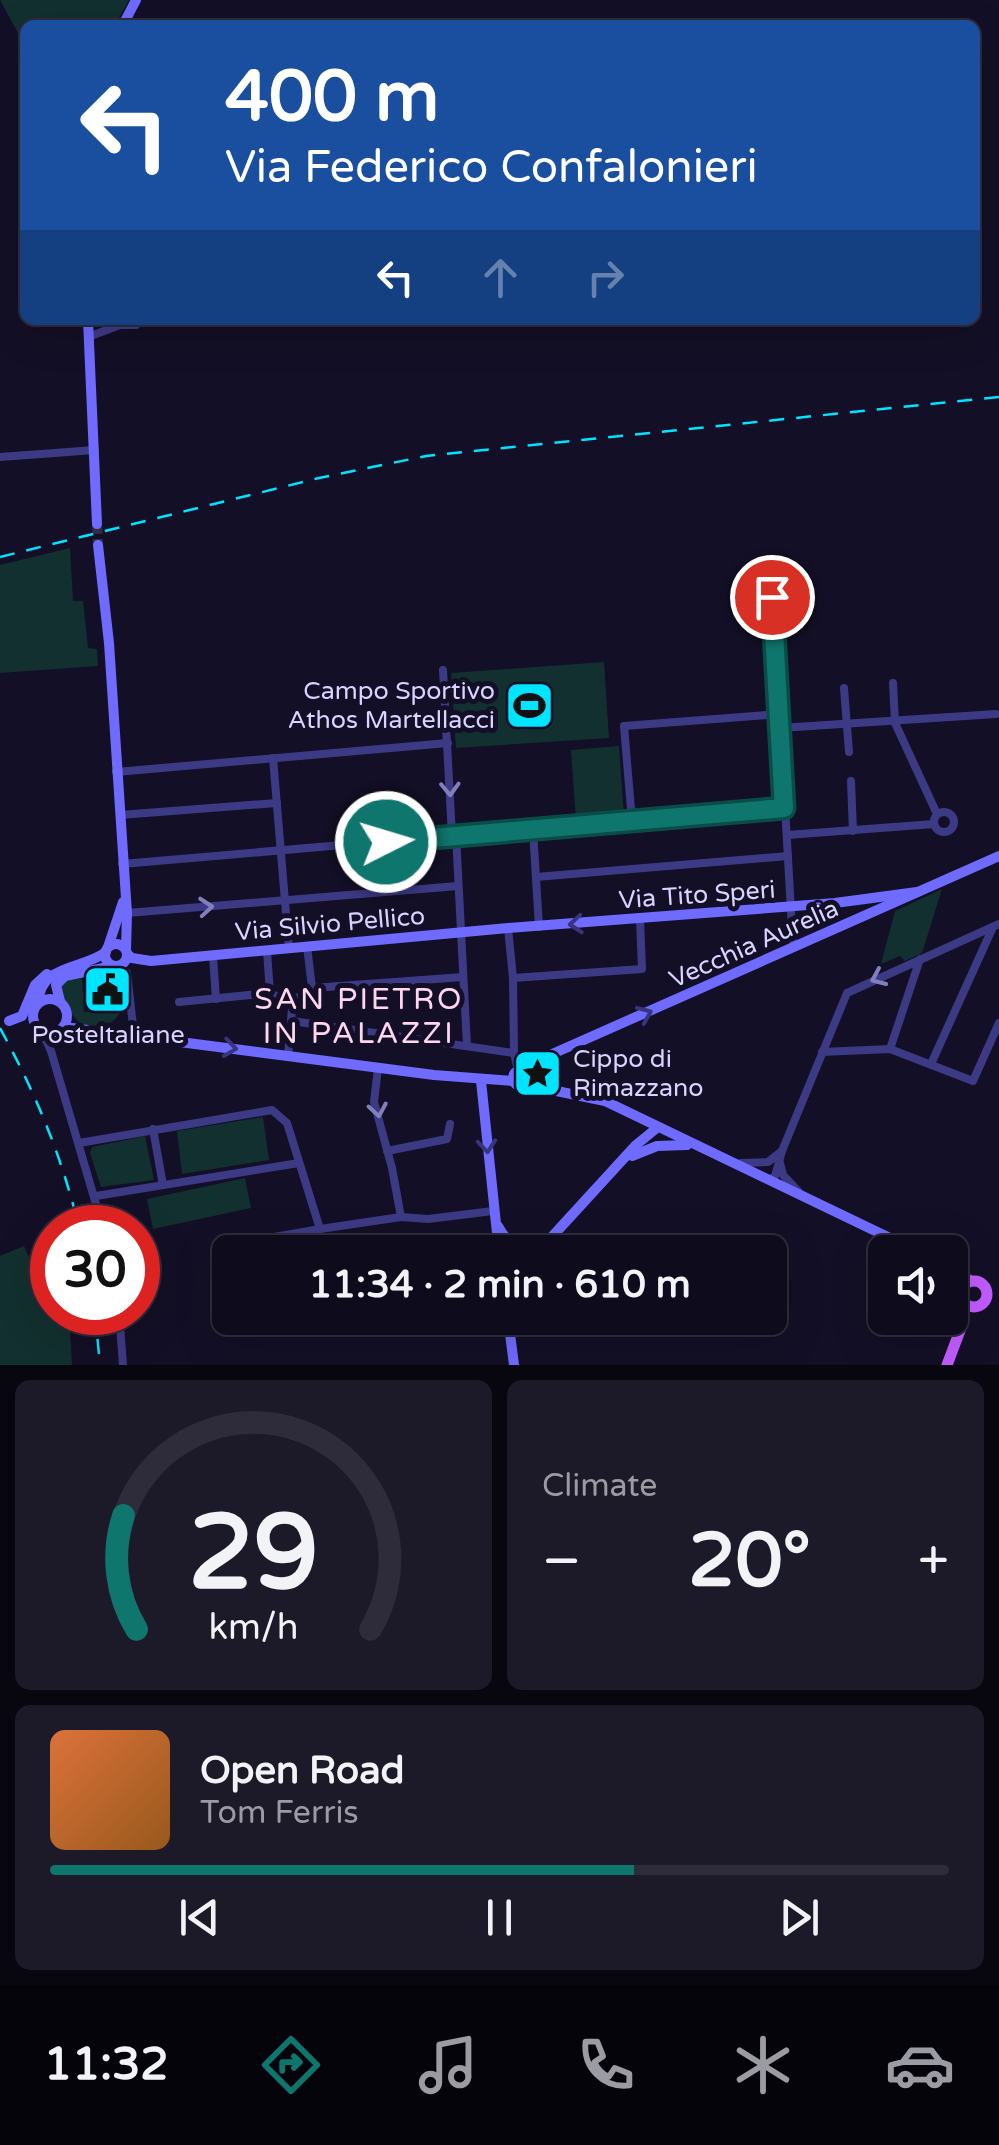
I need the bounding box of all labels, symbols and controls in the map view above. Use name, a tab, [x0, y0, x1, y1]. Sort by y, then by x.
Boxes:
text: 400 m	[225, 56, 439, 140]
icon: left	[60, 60, 190, 190]
text: Via Federico Confalonieri	[225, 141, 758, 195]
icon: left	[368, 250, 423, 305]
icon: ahead	[473, 250, 528, 305]
icon: right	[578, 250, 633, 305]
pin	[730, 555, 815, 640]
icon: arrive	[745, 570, 800, 625]
place label: Campo Sportivo Athos Martellacci	[288, 676, 495, 735]
sports icon: Campo Sportivo Athos Martellacci	[504, 679, 556, 731]
one-way arrow	[440, 782, 461, 798]
position arrow	[334, 790, 438, 894]
street label: Via Tito Speri	[618, 875, 776, 915]
street label: Vecchia Aurelia	[665, 893, 843, 995]
one-way arrow	[198, 896, 214, 918]
street label: Via Silvio Pellico	[234, 901, 426, 947]
one-way arrow	[568, 913, 584, 934]
public building icon: PosteItaliane	[82, 963, 134, 1015]
one-way arrow	[870, 966, 888, 986]
district label: SAN PIETRO IN PALAZZI	[254, 981, 464, 1052]
one-way arrow	[635, 1006, 653, 1026]
place label: PosteItaliane	[31, 1020, 185, 1050]
one-way arrow	[222, 1037, 238, 1058]
place label: Cippo di Rimazzano	[573, 1044, 703, 1103]
place icon: Cippo di Rimazzano	[512, 1047, 564, 1099]
one-way arrow	[367, 1102, 388, 1118]
one-way arrow	[476, 1138, 497, 1154]
speed limit sign: 30	[30, 1205, 160, 1335]
map controls	[868, 1235, 968, 1335]
button: sound	[868, 1235, 968, 1335]
text: 11:34 · 2 min · 610 m	[308, 1262, 691, 1308]
text: Climate	[542, 1467, 657, 1505]
text: 29	[188, 1492, 319, 1617]
text: 20°	[688, 1516, 811, 1606]
text: −	[542, 1529, 581, 1595]
text: +	[918, 1529, 949, 1595]
text: km/h	[209, 1606, 298, 1649]
text: Open Road	[200, 1748, 405, 1794]
text: Tom Ferris	[200, 1794, 359, 1832]
icon: previous	[172, 1890, 227, 1945]
icon: pause	[472, 1890, 527, 1945]
icon: next	[772, 1890, 827, 1945]
icon: directions	[256, 2030, 326, 2100]
icon: music	[413, 2030, 483, 2100]
icon: phone	[571, 2030, 641, 2100]
icon: climate	[728, 2030, 798, 2100]
icon: car	[885, 2030, 955, 2100]
text: 11:32	[44, 2038, 168, 2092]

